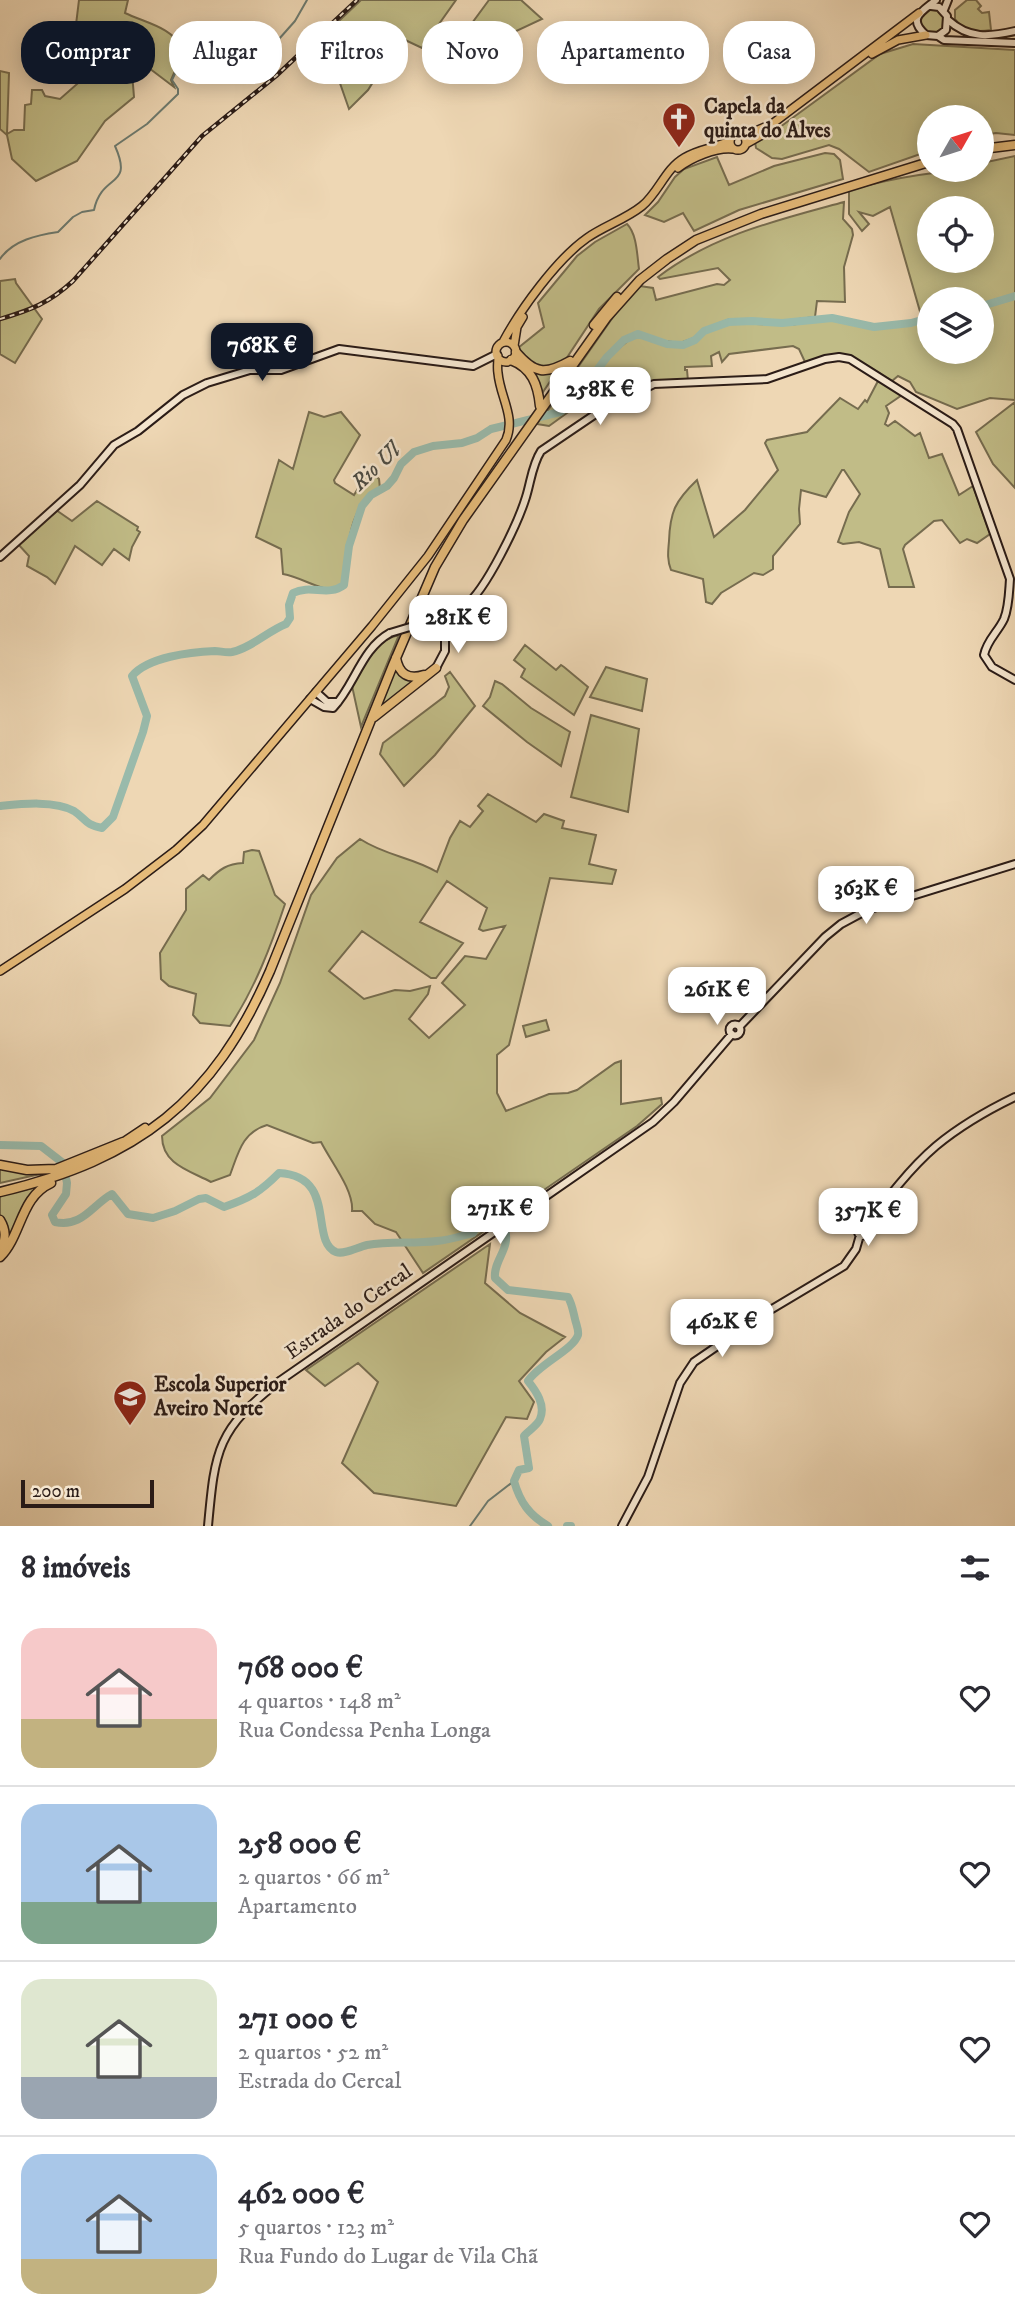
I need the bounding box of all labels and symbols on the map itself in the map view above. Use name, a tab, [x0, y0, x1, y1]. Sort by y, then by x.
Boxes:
place label: Capela da quinta do Alves	[704, 94, 831, 144]
church icon: Capela da quinta do Alves	[660, 100, 698, 149]
north arrow	[917, 105, 994, 182]
pin: 768K €	[205, 324, 319, 383]
pin: 258K €	[543, 368, 657, 427]
water label: Rio Ul	[344, 435, 408, 498]
pin: 281K €	[401, 596, 515, 655]
pin: 363K €	[809, 866, 923, 926]
pin: 261K €	[660, 968, 774, 1027]
pin: 271K €	[443, 1186, 557, 1246]
pin: 357K €	[811, 1188, 925, 1248]
street label: Estrada do Cercal	[280, 1258, 418, 1365]
pin: 462K €	[665, 1300, 779, 1359]
place label: Escola Superior Aveiro Norte	[153, 1372, 288, 1422]
school or university icon: Escola Superior Aveiro Norte	[111, 1378, 149, 1427]
scale bar	[21, 1477, 154, 1509]

